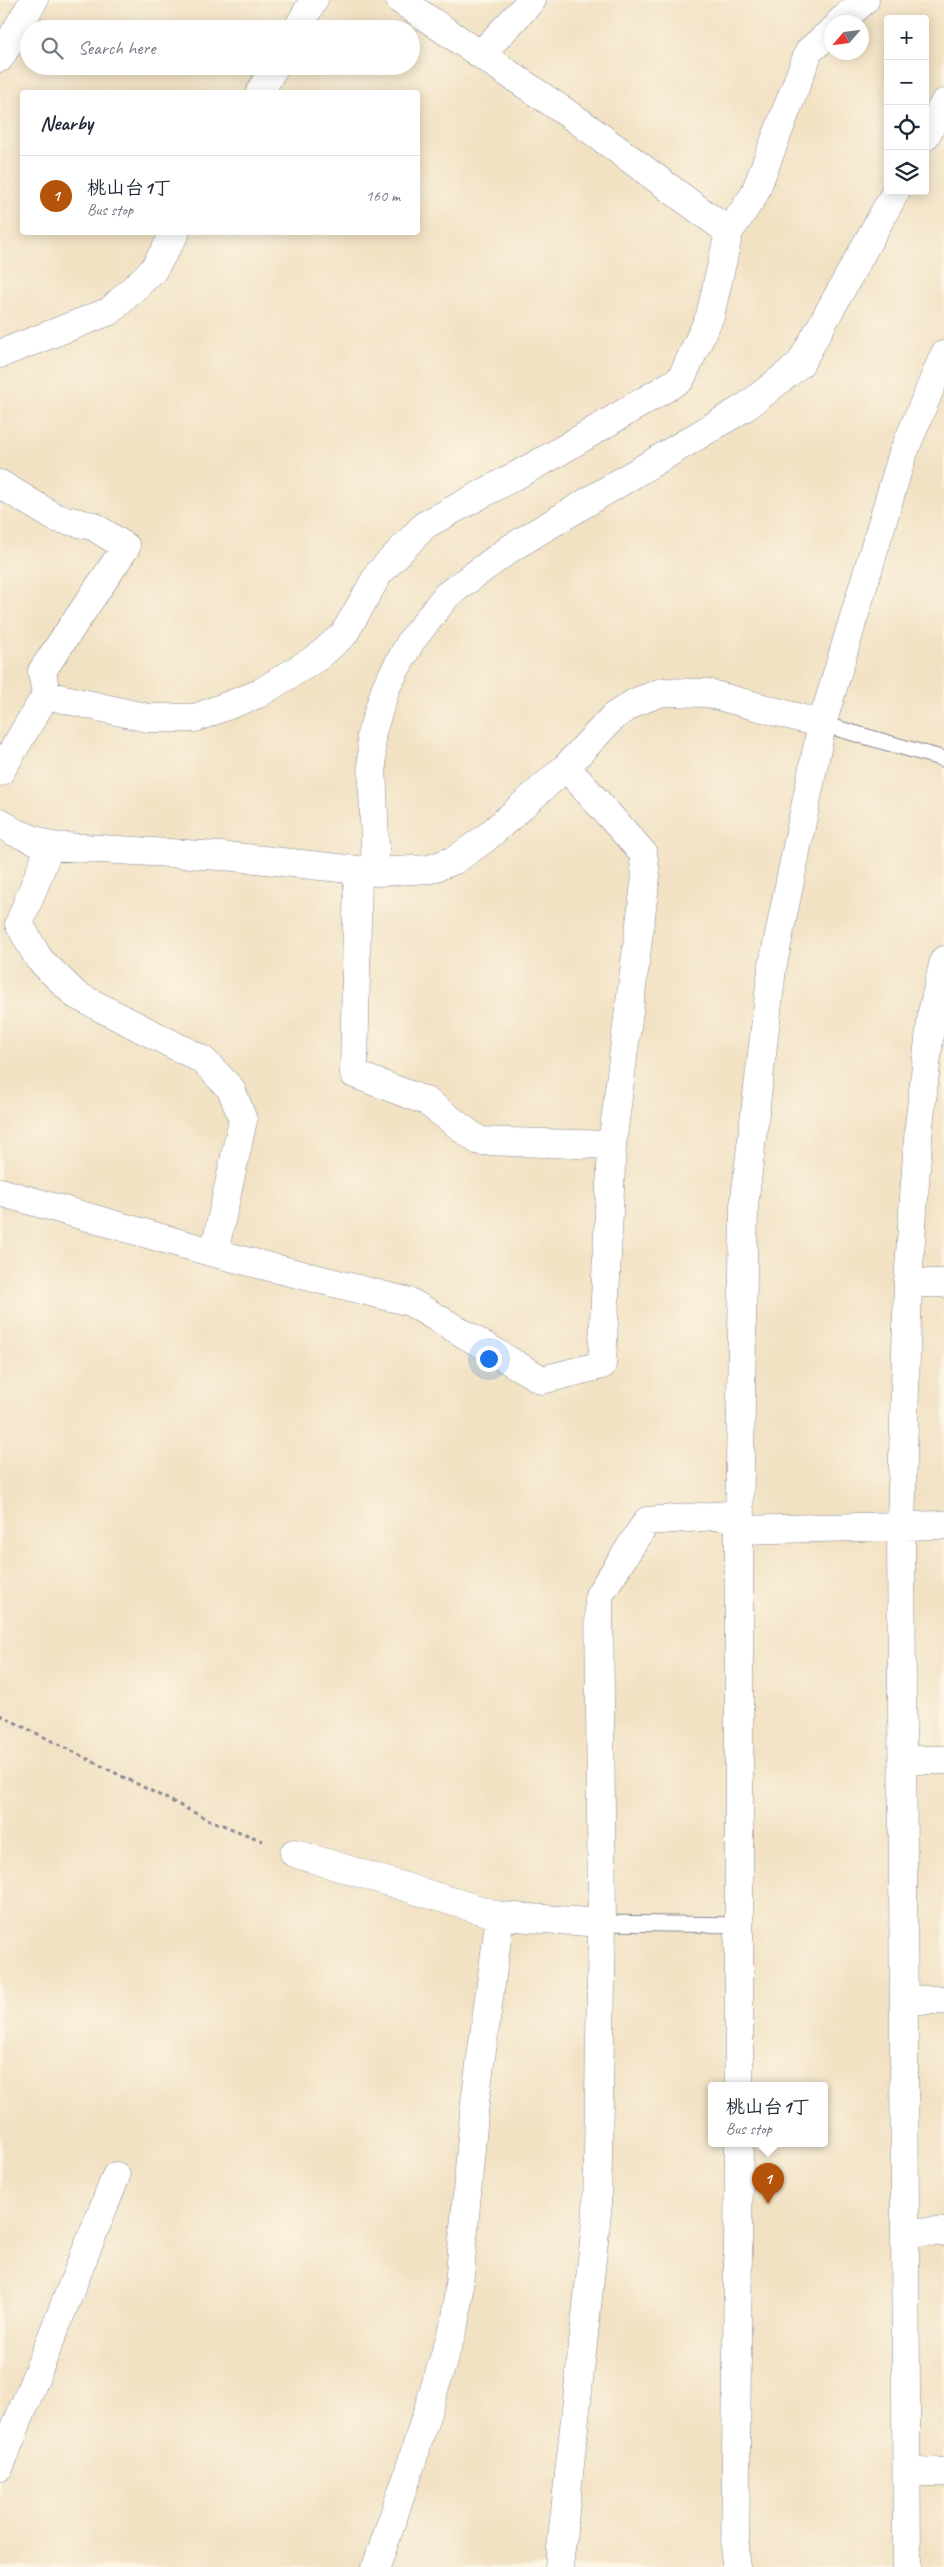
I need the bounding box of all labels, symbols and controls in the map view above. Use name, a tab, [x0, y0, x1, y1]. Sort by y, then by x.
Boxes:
north arrow	[824, 15, 869, 60]
map controls	[884, 15, 929, 195]
button: +	[884, 15, 929, 60]
search box	[20, 20, 420, 75]
icon: search	[38, 34, 66, 62]
text: Search here	[78, 36, 155, 60]
button: −	[884, 60, 929, 105]
button: locate	[884, 105, 929, 150]
text: Nearby	[40, 110, 93, 136]
button: layers	[884, 150, 929, 195]
text: 桃山台1丁	[87, 176, 172, 200]
text: 1	[52, 186, 60, 206]
text: 160 m	[366, 186, 400, 206]
text: Bus stop	[87, 200, 133, 220]
your location	[476, 1346, 502, 1372]
popup	[708, 2082, 828, 2147]
text: 桃山台1丁	[726, 2095, 810, 2119]
text: Bus stop	[726, 2119, 772, 2139]
pin: 1	[752, 2163, 784, 2204]

